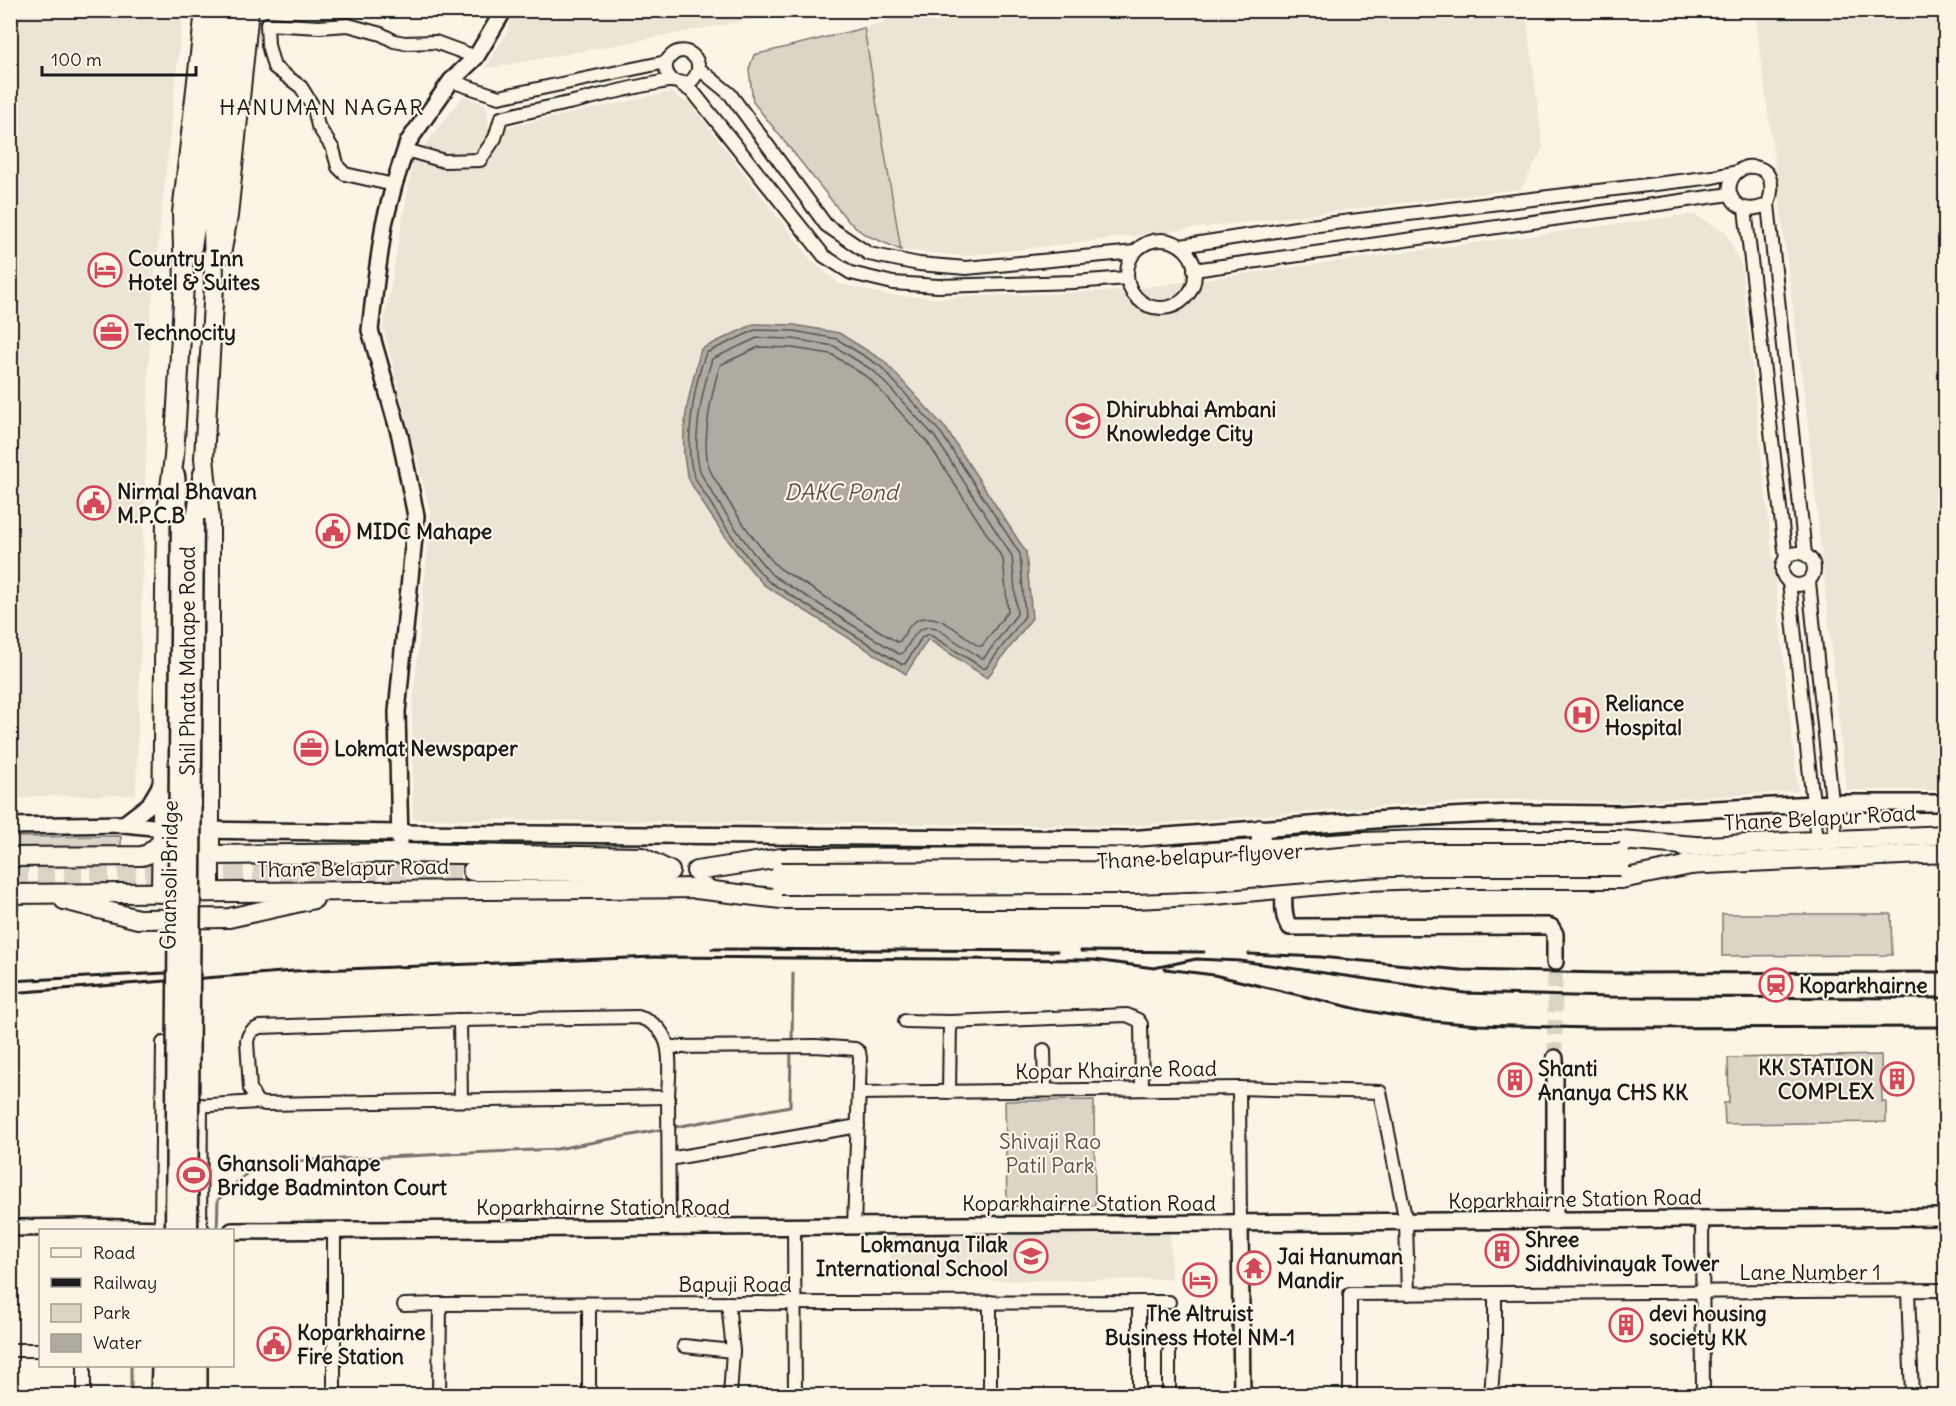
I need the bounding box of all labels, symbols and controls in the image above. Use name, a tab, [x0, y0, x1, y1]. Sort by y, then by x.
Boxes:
scale bar	[42, 39, 196, 77]
text: 100 m	[51, 48, 102, 71]
district label: HANUMAN NAGAR	[219, 93, 425, 121]
place label: Country Inn Hotel & Suites	[128, 245, 260, 296]
hotel icon: Country Inn Hotel & Suites	[87, 252, 123, 288]
office icon: Technocity	[93, 314, 129, 350]
place label: Technocity	[134, 319, 236, 346]
place label: Dhirubhai Ambani Knowledge City	[1106, 396, 1276, 447]
school or university icon: Dhirubhai Ambani Knowledge City	[1065, 403, 1101, 439]
place label: Nirmal Bhavan M.P.C.B	[117, 478, 257, 529]
water label: DAKC Pond	[784, 478, 901, 506]
public building icon: Nirmal Bhavan M.P.C.B	[76, 485, 112, 521]
public building icon: MIDC Mahape	[315, 513, 351, 549]
place label: MIDC Mahape	[356, 518, 492, 545]
street label: Shil Phata Mahape Road	[174, 546, 201, 776]
place label: Reliance Hospital	[1605, 690, 1684, 741]
hospital icon: Reliance Hospital	[1564, 697, 1600, 733]
office icon: Lokmat Newspaper	[293, 730, 329, 766]
place label: Lokmat Newspaper	[334, 735, 518, 762]
street label: Thane Belapur Road	[1723, 799, 1917, 837]
street label: Ghansoli Bridge	[154, 800, 184, 950]
street label: Thane belapur flyover	[1096, 837, 1304, 875]
street label: Thane Belapur Road	[257, 853, 449, 883]
station icon: Koparkhairne	[1758, 967, 1794, 1003]
place label: Koparkhairne	[1799, 972, 1928, 999]
place label: KK STATION COMPLEX	[1758, 1054, 1875, 1105]
street label: Kopar Khairane Road	[1015, 1055, 1217, 1085]
place label: Shanti Ananya CHS KK	[1538, 1055, 1689, 1106]
building icon: KK STATION COMPLEX	[1879, 1061, 1915, 1097]
building icon: Shanti Ananya CHS KK	[1497, 1062, 1533, 1098]
park label: Shivaji Rao Patil Park	[999, 1128, 1101, 1179]
place label: Ghansoli Mahape Bridge Badminton Court	[217, 1150, 448, 1201]
sports icon: Ghansoli Mahape Bridge Badminton Court	[176, 1157, 212, 1193]
street label: Koparkhairne Station Road	[1448, 1183, 1702, 1215]
street label: Koparkhairne Station Road	[962, 1190, 1216, 1217]
street label: Koparkhairne Station Road	[476, 1194, 730, 1221]
place label: Shree Siddhivinayak Tower	[1525, 1226, 1720, 1277]
legend	[39, 1229, 234, 1367]
place label: Lokmanya Tilak International School	[816, 1231, 1008, 1282]
building icon: Shree Siddhivinayak Tower	[1484, 1233, 1520, 1269]
school or university icon: Lokmanya Tilak International School	[1013, 1238, 1049, 1274]
text: Road	[93, 1241, 136, 1264]
place label: Jai Hanuman Mandir	[1277, 1243, 1403, 1294]
temple icon: Jai Hanuman Mandir	[1236, 1250, 1272, 1286]
street label: Lane Number 1	[1739, 1259, 1881, 1286]
hotel icon: The Altruist Business Hotel NM-1	[1182, 1262, 1218, 1298]
text: Railway	[93, 1271, 157, 1294]
street label: Bapuji Road	[678, 1271, 792, 1298]
place label: The Altruist Business Hotel NM-1	[1105, 1300, 1295, 1351]
place label: devi housing society KK	[1649, 1300, 1767, 1351]
text: Park	[93, 1301, 130, 1324]
building icon: devi housing society KK	[1608, 1307, 1644, 1343]
place label: Koparkhairne Fire Station	[297, 1319, 426, 1370]
public building icon: Koparkhairne Fire Station	[256, 1326, 292, 1362]
text: Water	[93, 1331, 143, 1354]

